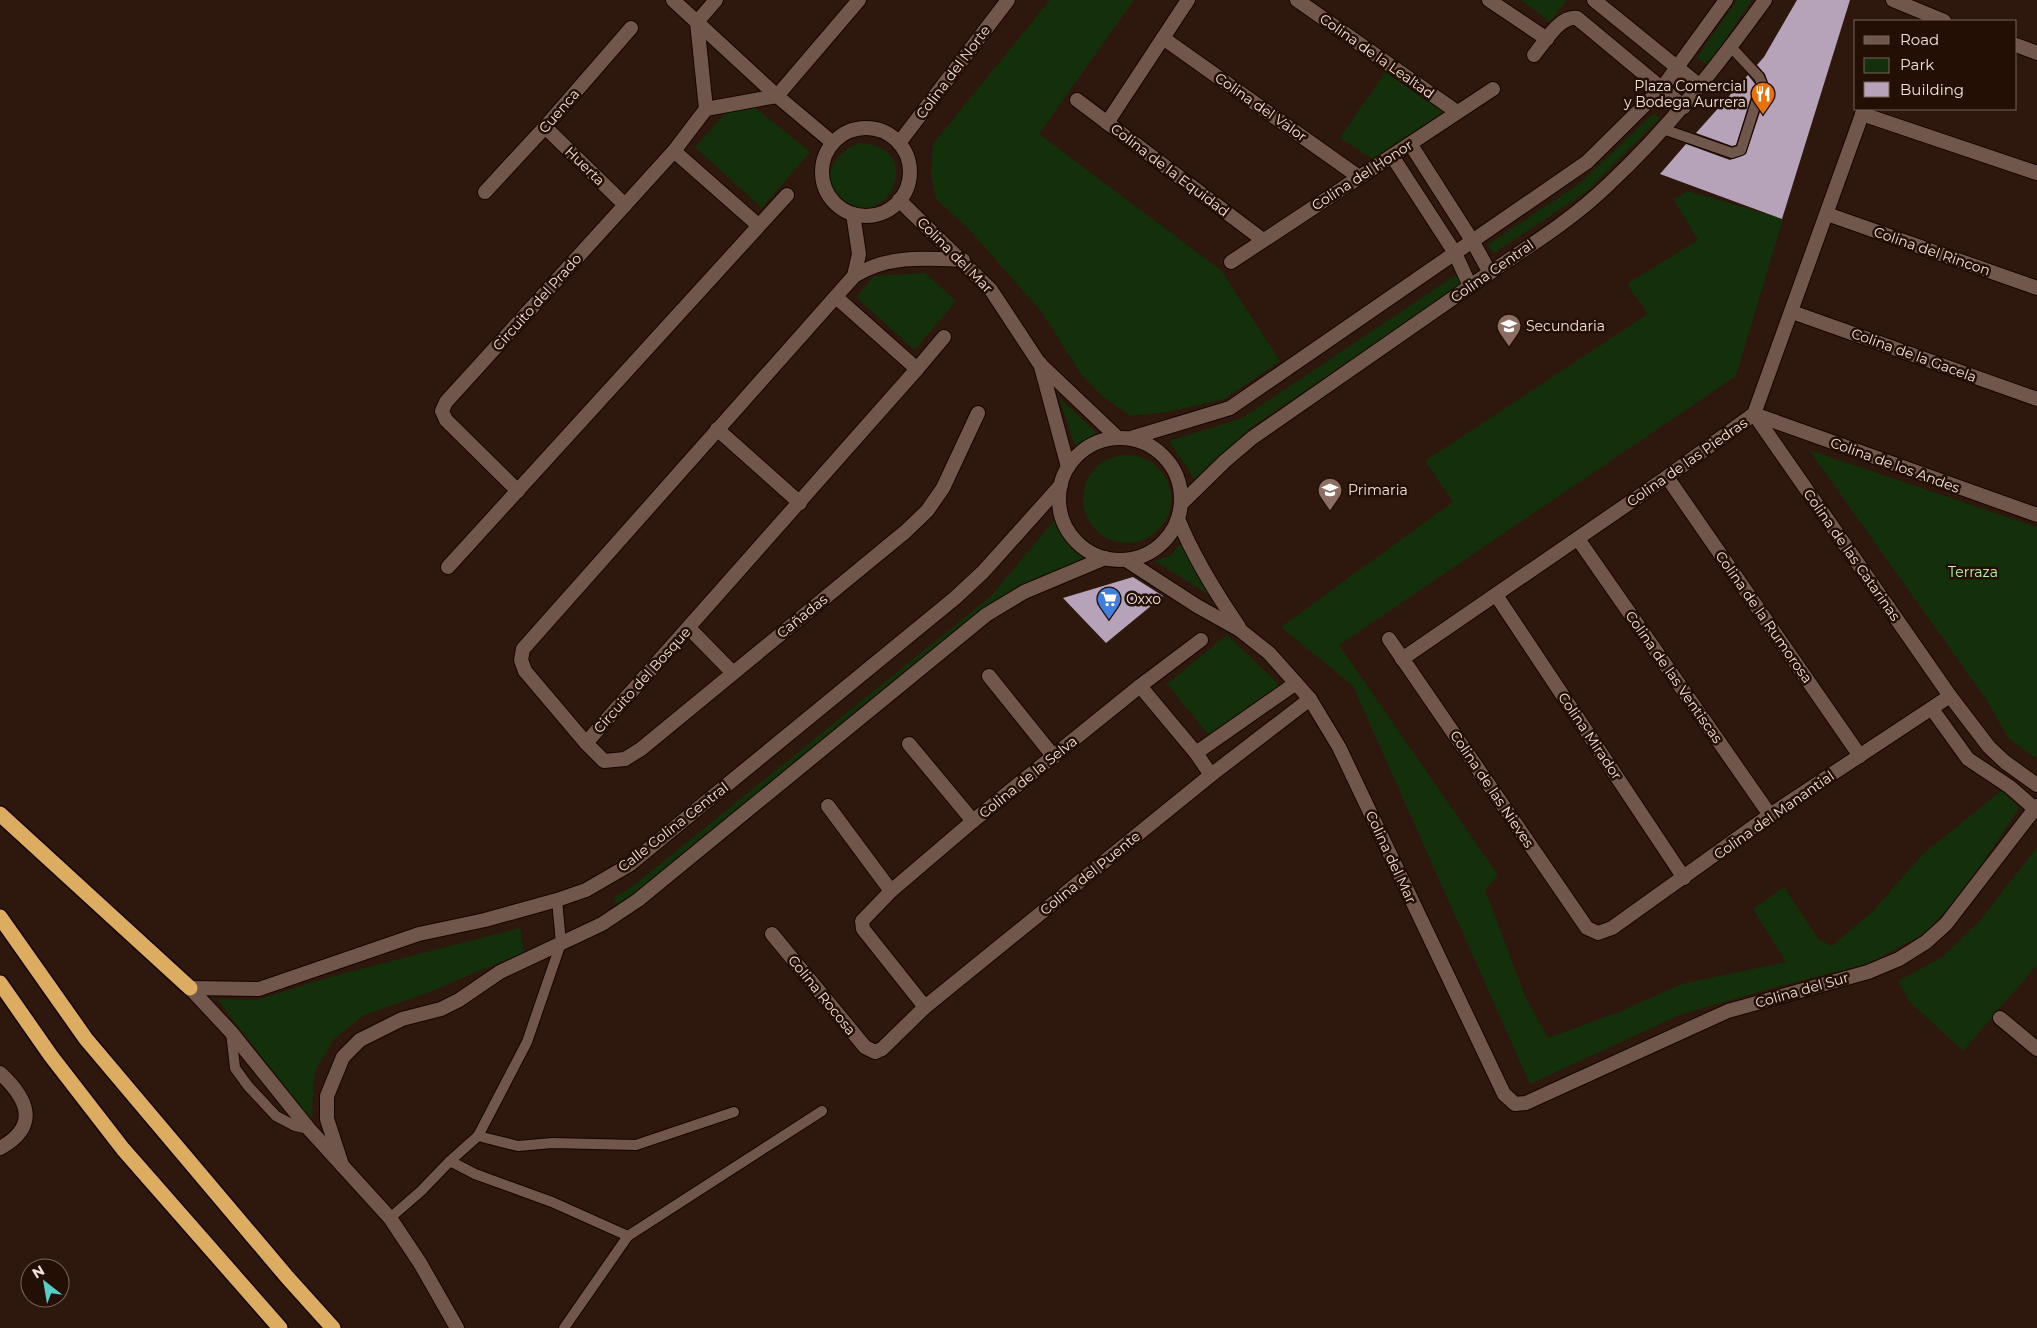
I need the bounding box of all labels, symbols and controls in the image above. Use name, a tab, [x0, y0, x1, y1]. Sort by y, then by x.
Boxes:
street label: Colina de la Lealtad	[1316, 10, 1438, 102]
legend	[1854, 20, 2017, 110]
street label: Colina del Norte	[912, 22, 994, 122]
text: Road	[1900, 30, 1939, 49]
text: Park	[1900, 55, 1934, 74]
street label: Colina del Valor	[1212, 69, 1311, 146]
place label: Plaza Comercial y Bodega Aurrera	[1623, 77, 1746, 111]
text: Building	[1900, 80, 1964, 99]
restaurant icon: Plaza Comercial y Bodega Aurrera	[1750, 81, 1776, 115]
street label: Cuenca	[535, 85, 583, 137]
street label: Colina de la Equidad	[1107, 120, 1233, 220]
street label: Colina del Honor	[1308, 135, 1416, 214]
street label: Huerta	[561, 143, 609, 189]
street label: Colina del Mar	[913, 213, 997, 297]
street label: Colina del Rincon	[1871, 223, 1993, 279]
street label: Colina Central	[1447, 236, 1537, 306]
street label: Circuito del Prado	[489, 250, 586, 354]
school or university icon: Secundaria	[1496, 313, 1522, 347]
place label: Secundaria	[1526, 317, 1605, 335]
street label: Colina de la Gacela	[1849, 324, 1979, 386]
street label: Colina de las Piedras	[1623, 413, 1751, 510]
street label: Colina de los Andes	[1828, 433, 1962, 497]
school or university icon: Primaria	[1317, 477, 1343, 511]
place label: Primaria	[1348, 481, 1408, 499]
street label: Colina de las Catarinas	[1800, 486, 1904, 625]
street label: Colina de la Rumorosa	[1712, 547, 1816, 687]
park label: Terraza	[1948, 563, 1998, 581]
supermarket icon: Oxxo	[1096, 586, 1122, 620]
street label: Cañadas	[773, 590, 831, 642]
place label: Oxxo	[1126, 590, 1161, 608]
street label: Colina de las Ventiscas	[1621, 607, 1727, 747]
street label: Circuito del Bosque	[590, 623, 694, 737]
street label: Colina Mirador	[1554, 689, 1626, 783]
street label: Colina de las Nieves	[1446, 727, 1538, 851]
street label: Colina de la Selva	[975, 732, 1081, 822]
street label: Colina del Manantial	[1710, 767, 1838, 863]
street label: Calle Colina Central	[614, 778, 732, 876]
street label: Colina del Mar	[1362, 808, 1420, 906]
street label: Colina del Puente	[1036, 827, 1144, 919]
street label: Colina Rocosa	[784, 951, 860, 1039]
street label: Colina del Sur	[1753, 968, 1851, 1012]
north arrow	[20, 1258, 70, 1308]
text: N	[29, 1261, 48, 1282]

